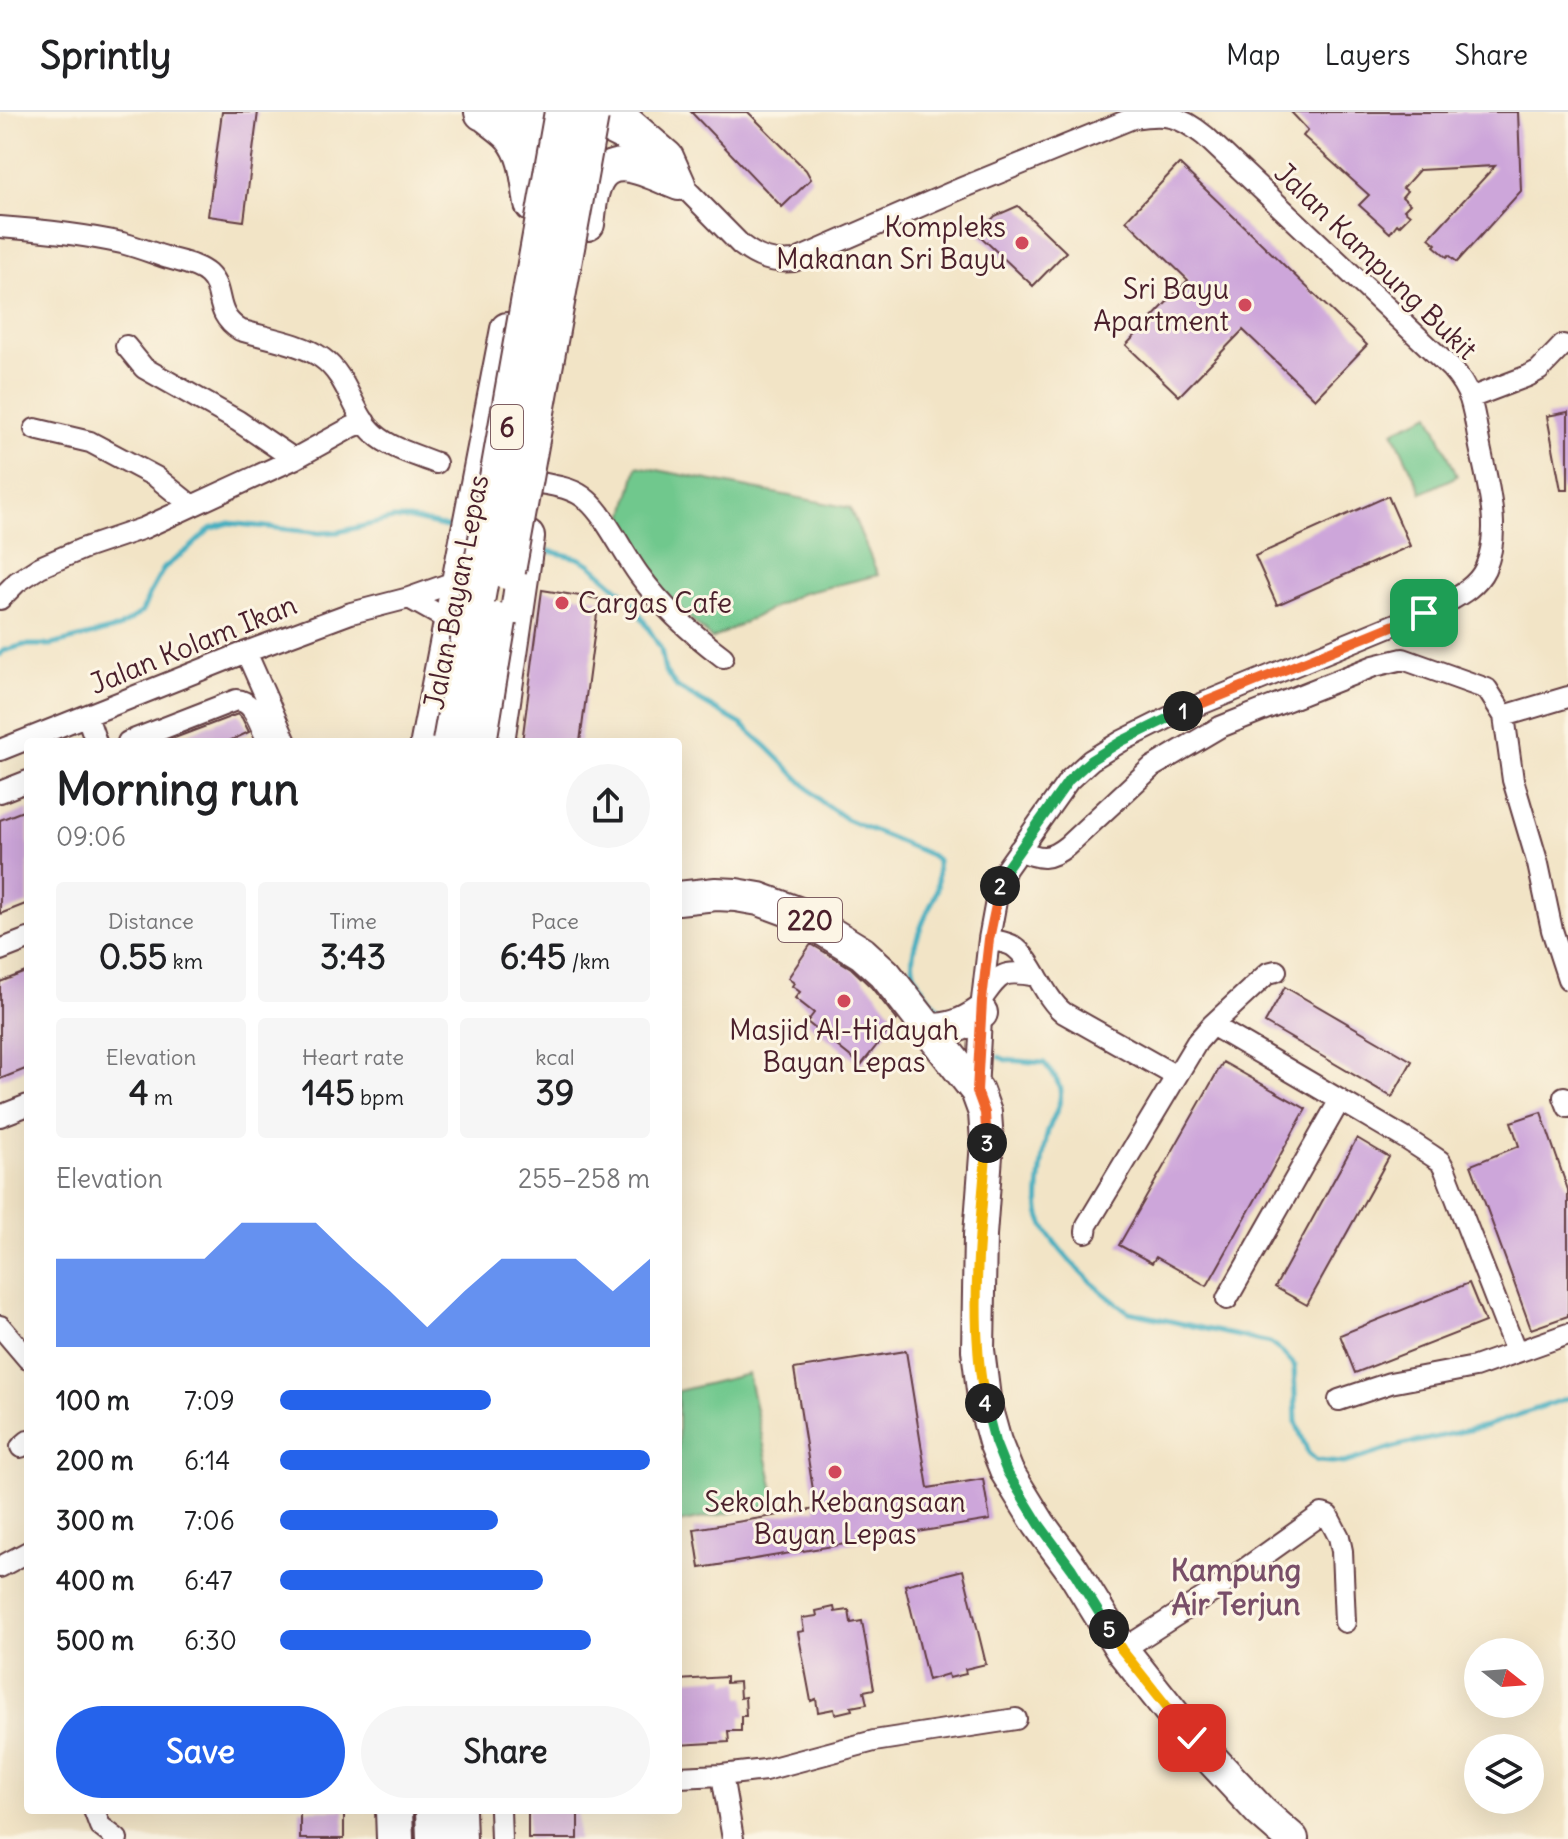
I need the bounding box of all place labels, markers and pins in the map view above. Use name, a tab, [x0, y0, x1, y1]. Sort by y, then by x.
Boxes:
place label: Kompleks Makanan Sri Bayu	[776, 209, 1006, 277]
marker: Kompleks Makanan Sri Bayu	[1013, 234, 1031, 252]
place label: Sri Bayu Apartment	[1093, 271, 1229, 339]
marker: Sri Bayu Apartment	[1236, 296, 1254, 314]
pin	[1390, 579, 1458, 647]
place label: Cargas Cafe	[578, 585, 732, 621]
marker: Cargas Cafe	[553, 594, 571, 612]
pin: 1	[1163, 691, 1203, 731]
pin: 2	[980, 866, 1020, 906]
marker: Masjid Al-Hidayah Bayan Lepas	[835, 992, 853, 1010]
place label: Masjid Al-Hidayah Bayan Lepas	[729, 1012, 959, 1080]
pin: 3	[967, 1123, 1007, 1163]
pin: 4	[965, 1383, 1005, 1423]
marker: Sekolah Kebangsaan Bayan Lepas	[826, 1463, 844, 1481]
place label: Sekolah Kebangsaan Bayan Lepas	[704, 1484, 966, 1552]
pin: 5	[1089, 1609, 1129, 1649]
pin	[1158, 1704, 1226, 1772]

